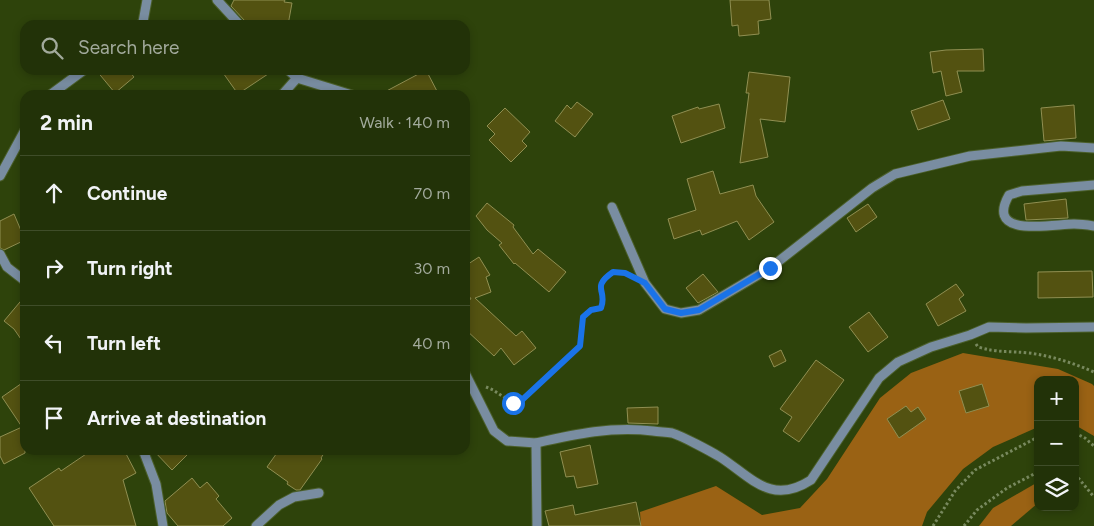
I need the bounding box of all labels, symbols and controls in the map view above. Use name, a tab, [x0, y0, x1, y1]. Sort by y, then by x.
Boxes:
search box	[20, 20, 470, 75]
icon: search	[38, 34, 66, 62]
text: Search here	[78, 36, 180, 59]
text: 2 min	[40, 110, 93, 135]
text: Walk · 140 m	[360, 113, 450, 132]
icon: ahead	[40, 179, 68, 207]
text: Continue	[87, 182, 167, 205]
text: 70 m	[414, 184, 450, 203]
icon: right	[40, 254, 68, 282]
text: Turn right	[87, 257, 173, 280]
route end	[759, 257, 782, 280]
text: 30 m	[413, 259, 450, 278]
icon: left	[40, 329, 68, 357]
text: Turn left	[87, 332, 161, 355]
text: 40 m	[412, 334, 450, 353]
map controls	[1034, 376, 1079, 511]
button: +	[1034, 376, 1079, 421]
route start	[502, 392, 525, 415]
icon: arrive	[40, 404, 68, 432]
text: Arrive at destination	[87, 407, 266, 430]
button: −	[1034, 421, 1079, 466]
button: layers	[1034, 466, 1079, 511]

